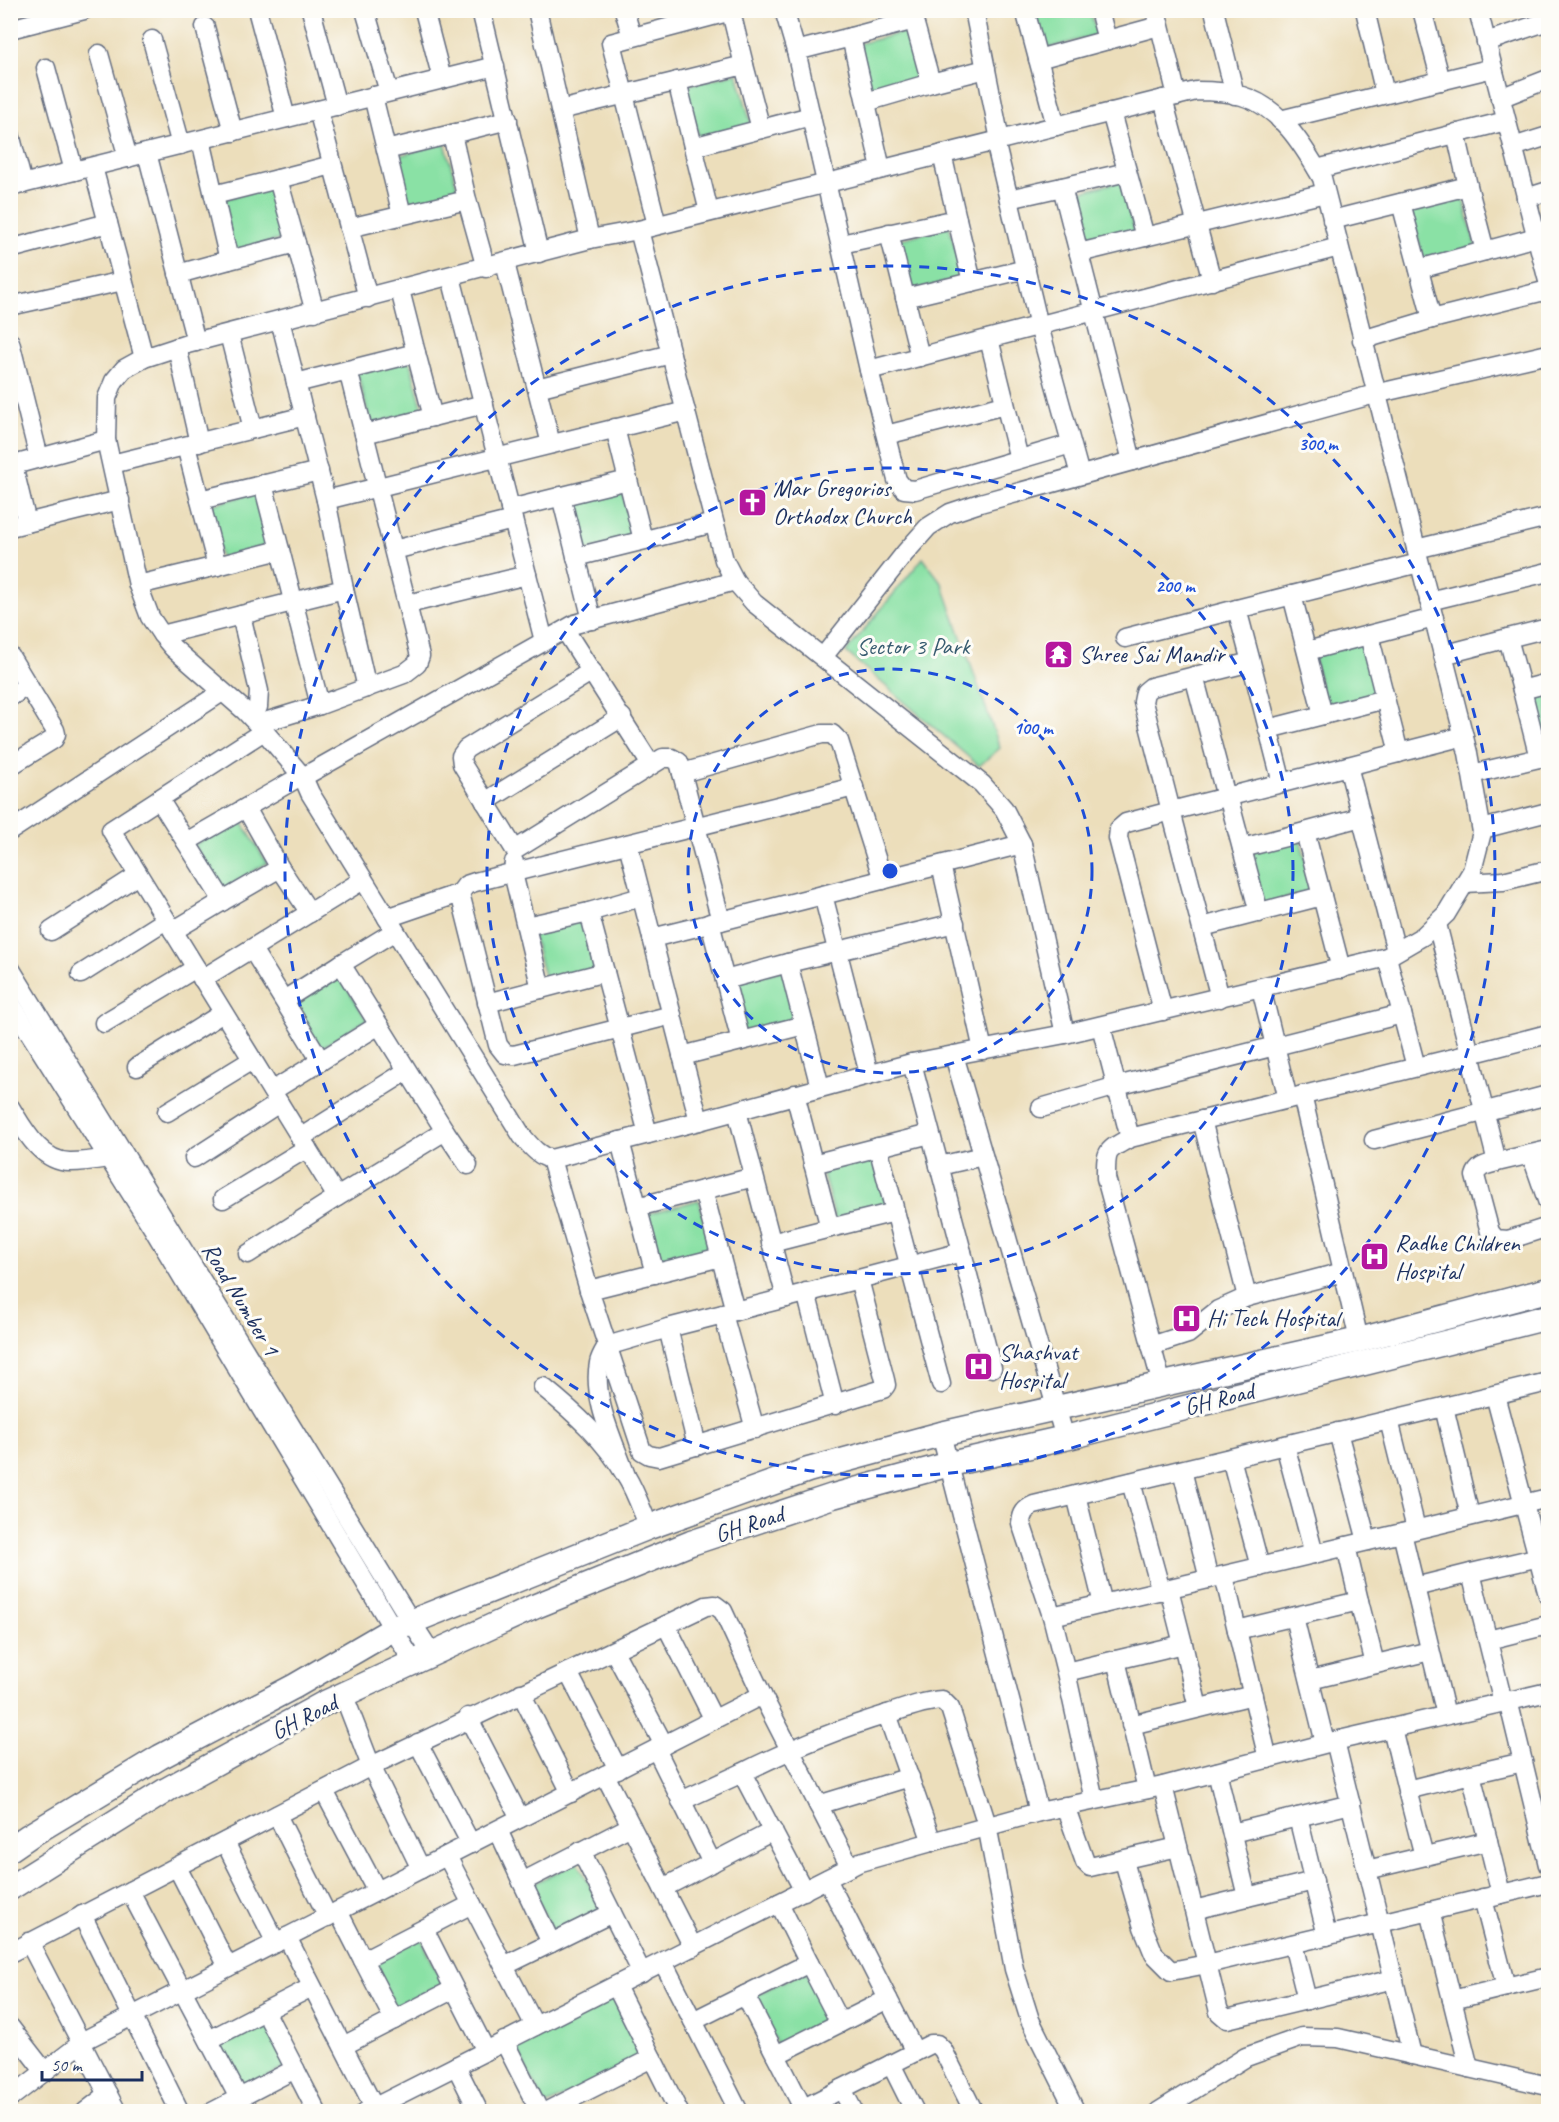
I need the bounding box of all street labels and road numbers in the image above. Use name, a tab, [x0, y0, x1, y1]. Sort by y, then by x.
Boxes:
street label: Road Number 1	[196, 1237, 287, 1362]
street label: GH Road	[1181, 1375, 1260, 1422]
street label: GH Road	[711, 1498, 790, 1549]
street label: GH Road	[266, 1686, 345, 1746]

